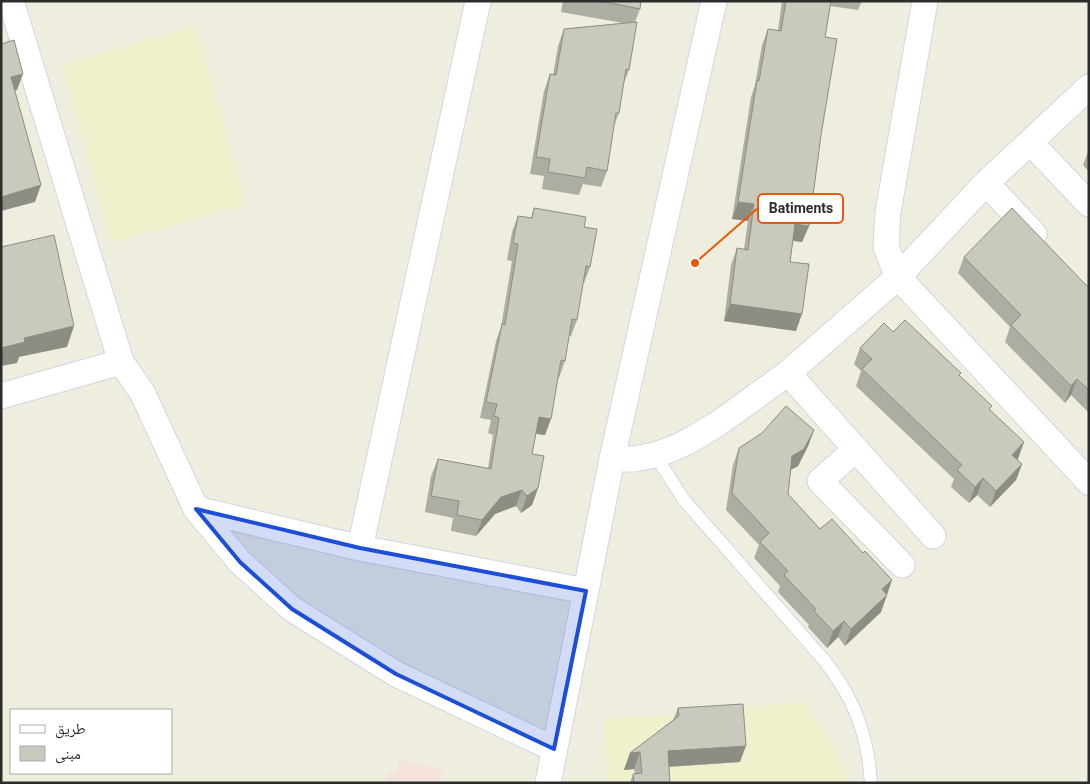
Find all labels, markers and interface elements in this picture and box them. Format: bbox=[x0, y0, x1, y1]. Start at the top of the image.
callout: Batiments bbox=[758, 194, 843, 223]
text: Batiments bbox=[769, 200, 833, 216]
legend bbox=[10, 709, 172, 774]
text: طريق bbox=[55, 720, 86, 739]
text: مبنى bbox=[55, 745, 81, 764]

